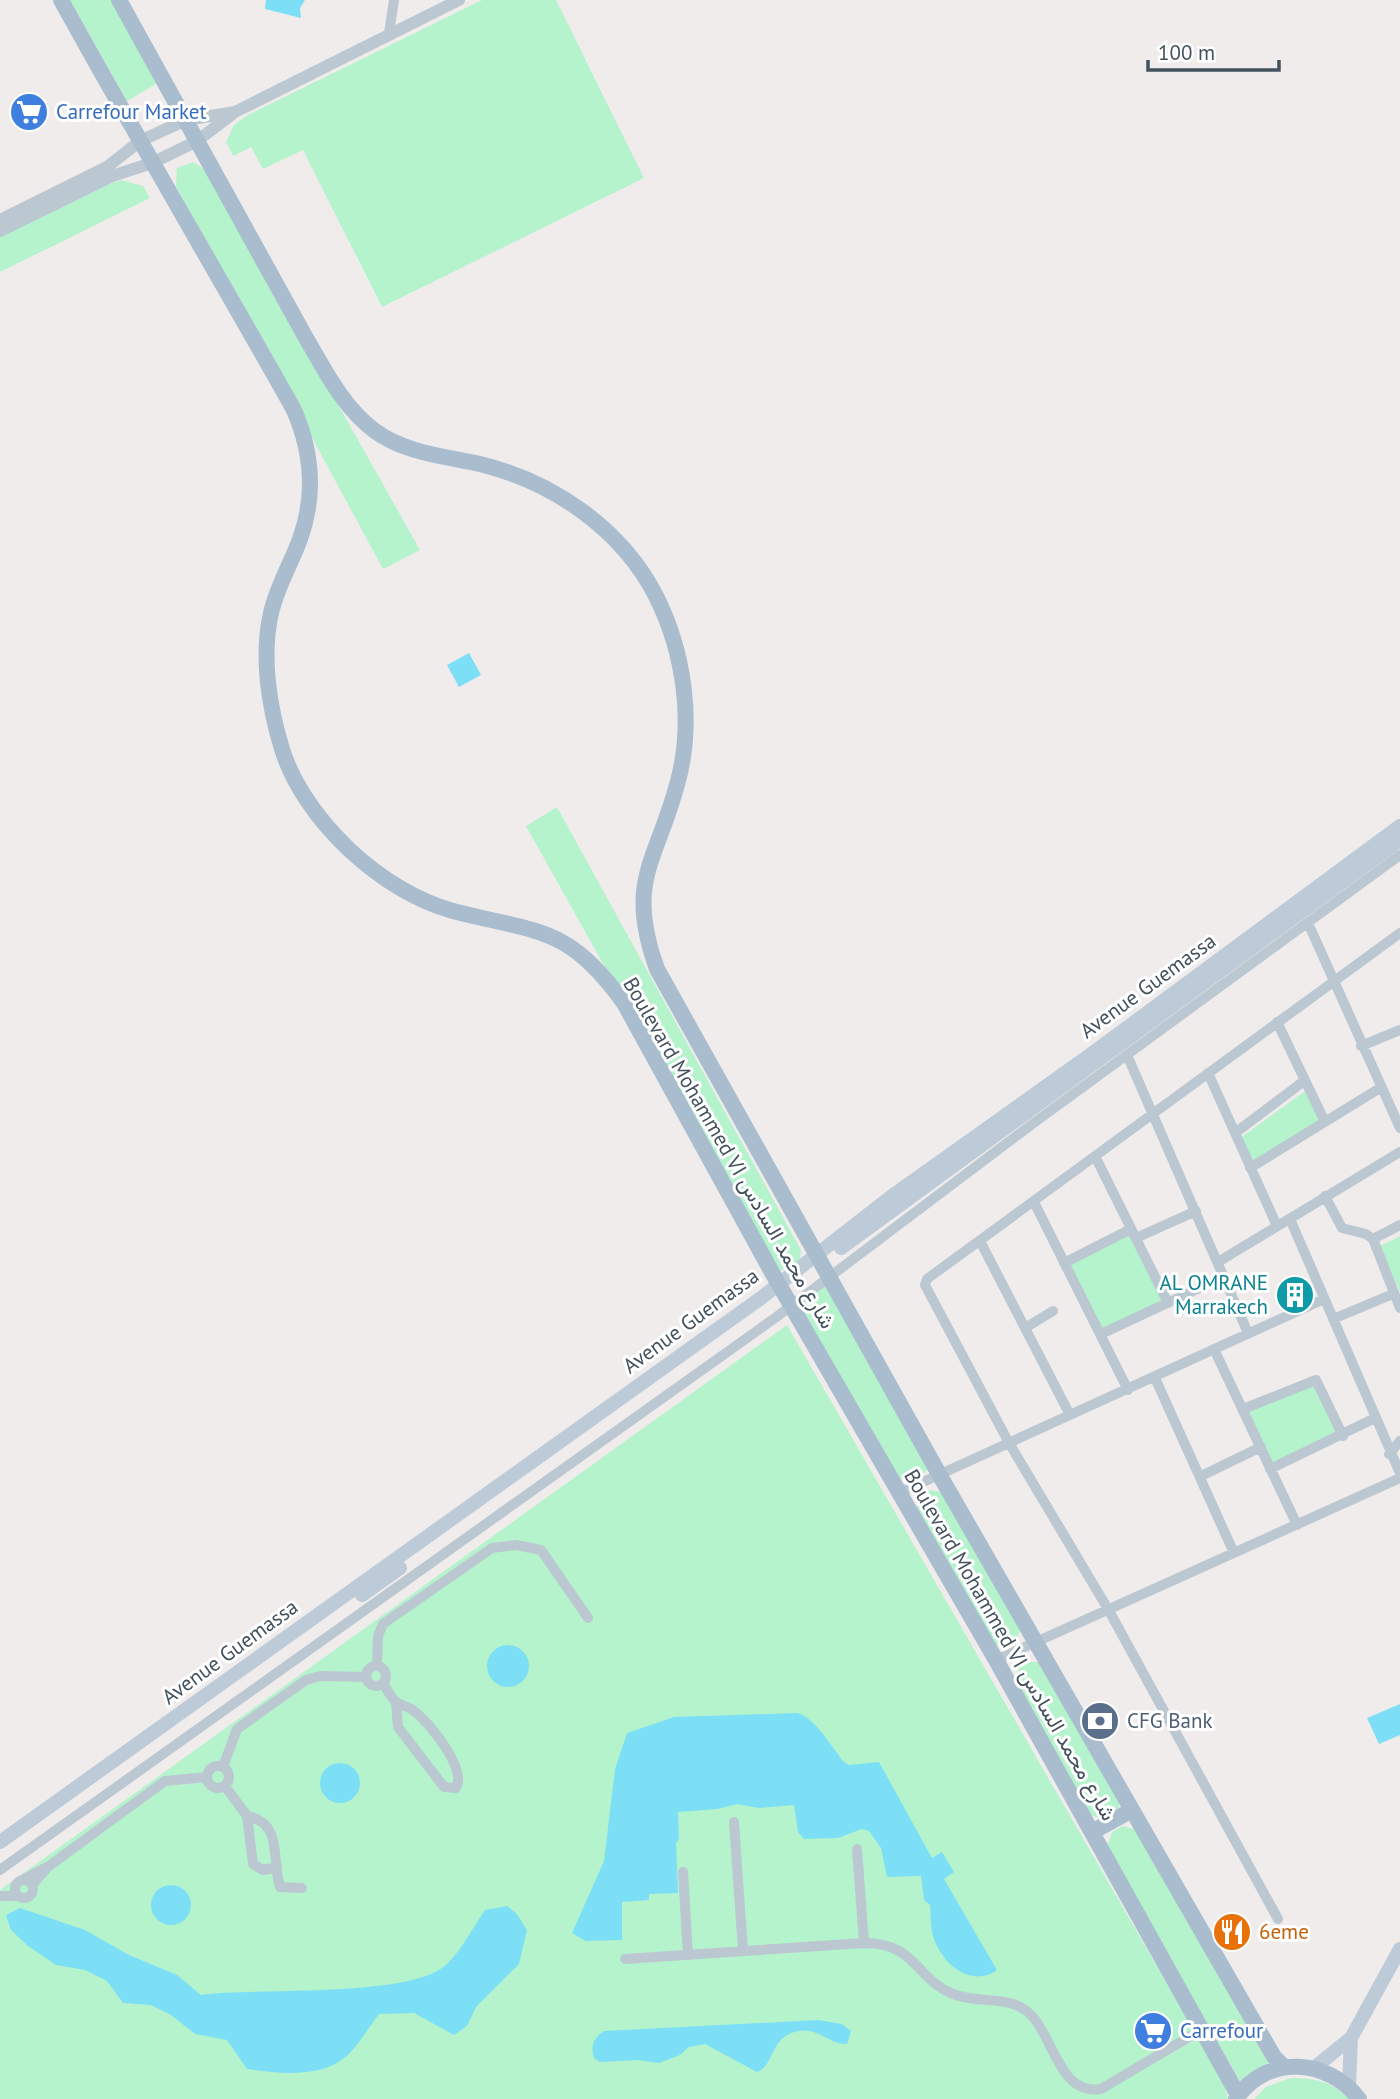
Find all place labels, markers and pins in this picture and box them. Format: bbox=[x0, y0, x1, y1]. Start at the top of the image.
supermarket icon: Carrefour Market bbox=[8, 91, 50, 133]
place label: Carrefour Market bbox=[56, 98, 207, 125]
place label: AL OMRANE Marrakech bbox=[1160, 1269, 1268, 1320]
building icon: AL OMRANE Marrakech bbox=[1274, 1274, 1316, 1316]
bank icon: CFG Bank bbox=[1079, 1700, 1121, 1742]
place label: CFG Bank bbox=[1127, 1707, 1213, 1734]
restaurant icon: 6eme bbox=[1211, 1911, 1253, 1953]
place label: 6eme bbox=[1259, 1918, 1309, 1945]
supermarket icon: Carrefour bbox=[1132, 2010, 1174, 2052]
place label: Carrefour bbox=[1180, 2017, 1263, 2044]

